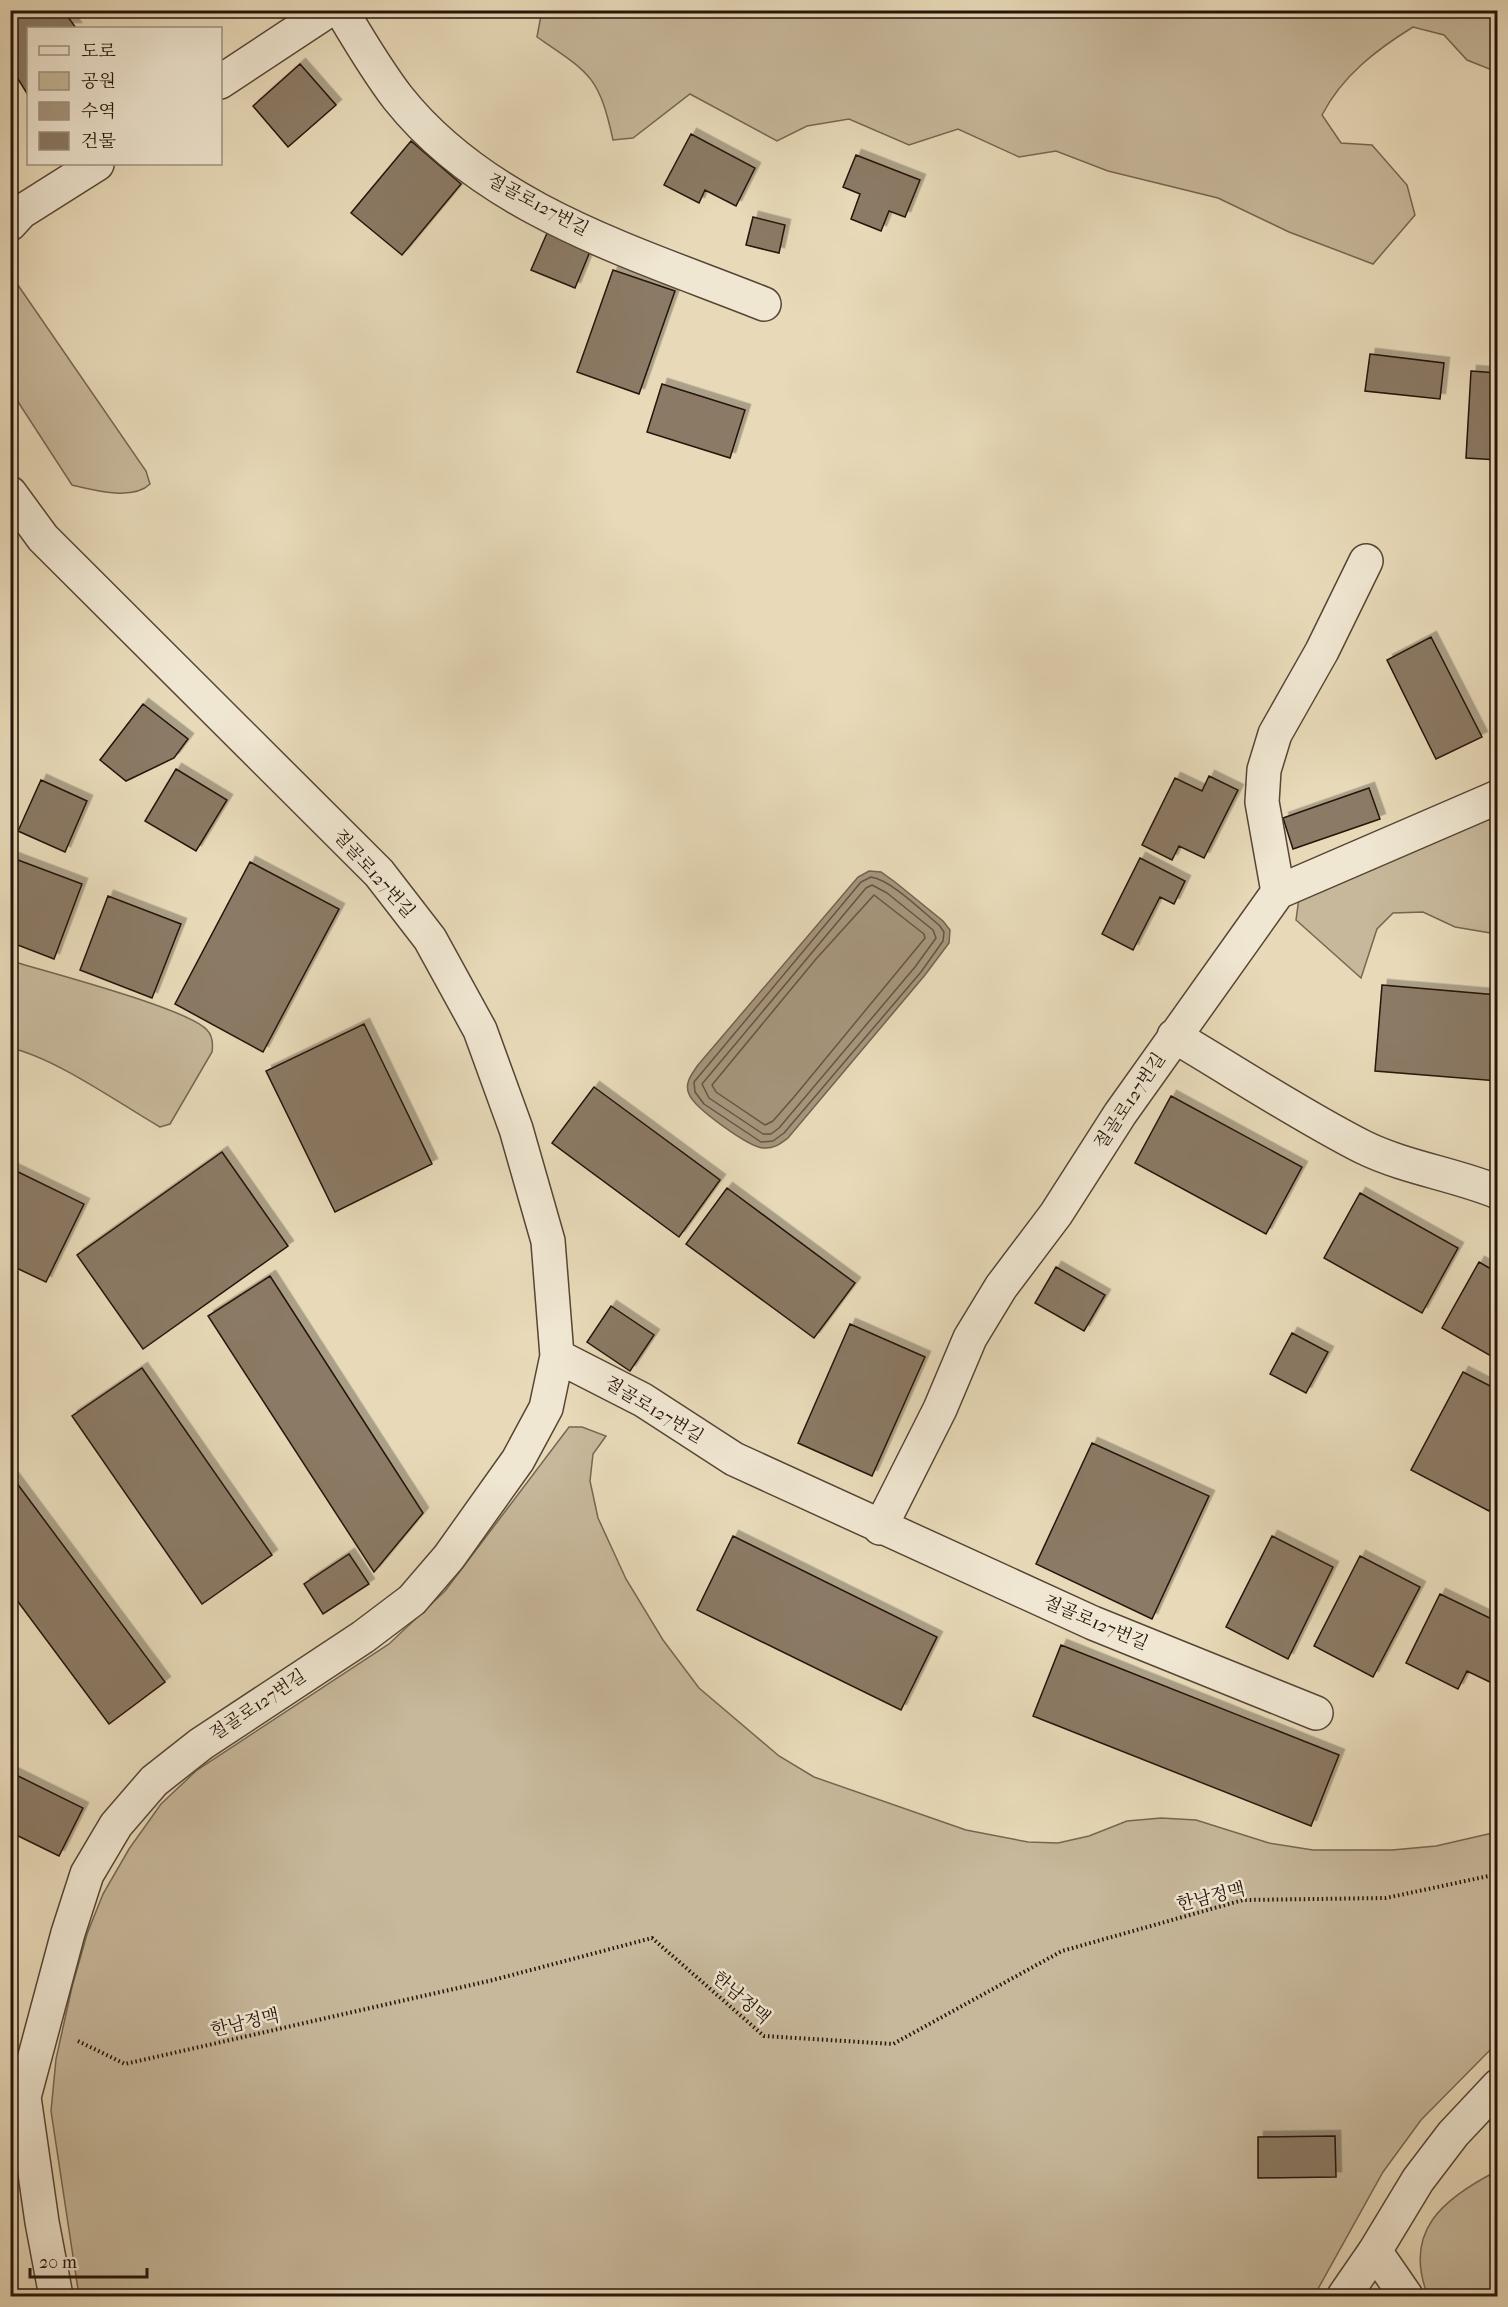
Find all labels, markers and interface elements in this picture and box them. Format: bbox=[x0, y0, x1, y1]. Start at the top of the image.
legend bbox=[27, 27, 222, 165]
text: 도로 bbox=[81, 41, 116, 62]
text: 공원 bbox=[81, 71, 116, 92]
text: 수역 bbox=[81, 101, 116, 122]
text: 건물 bbox=[81, 131, 116, 152]
street label: 절골로127번길 bbox=[484, 170, 592, 240]
street label: 절골로127번길 bbox=[329, 826, 419, 922]
street label: 절골로127번길 bbox=[1090, 1049, 1170, 1153]
street label: 절골로127번길 bbox=[601, 1372, 707, 1448]
street label: 절골로127번길 bbox=[1041, 1592, 1151, 1654]
street label: 절골로127번길 bbox=[206, 1665, 310, 1745]
street label: 한남정맥 bbox=[1175, 1878, 1247, 1916]
street label: 한남정맥 bbox=[708, 1967, 774, 2029]
street label: 한남정맥 bbox=[209, 2005, 281, 2041]
scale bar bbox=[30, 2241, 147, 2279]
text: 20 m bbox=[39, 2252, 77, 2273]

